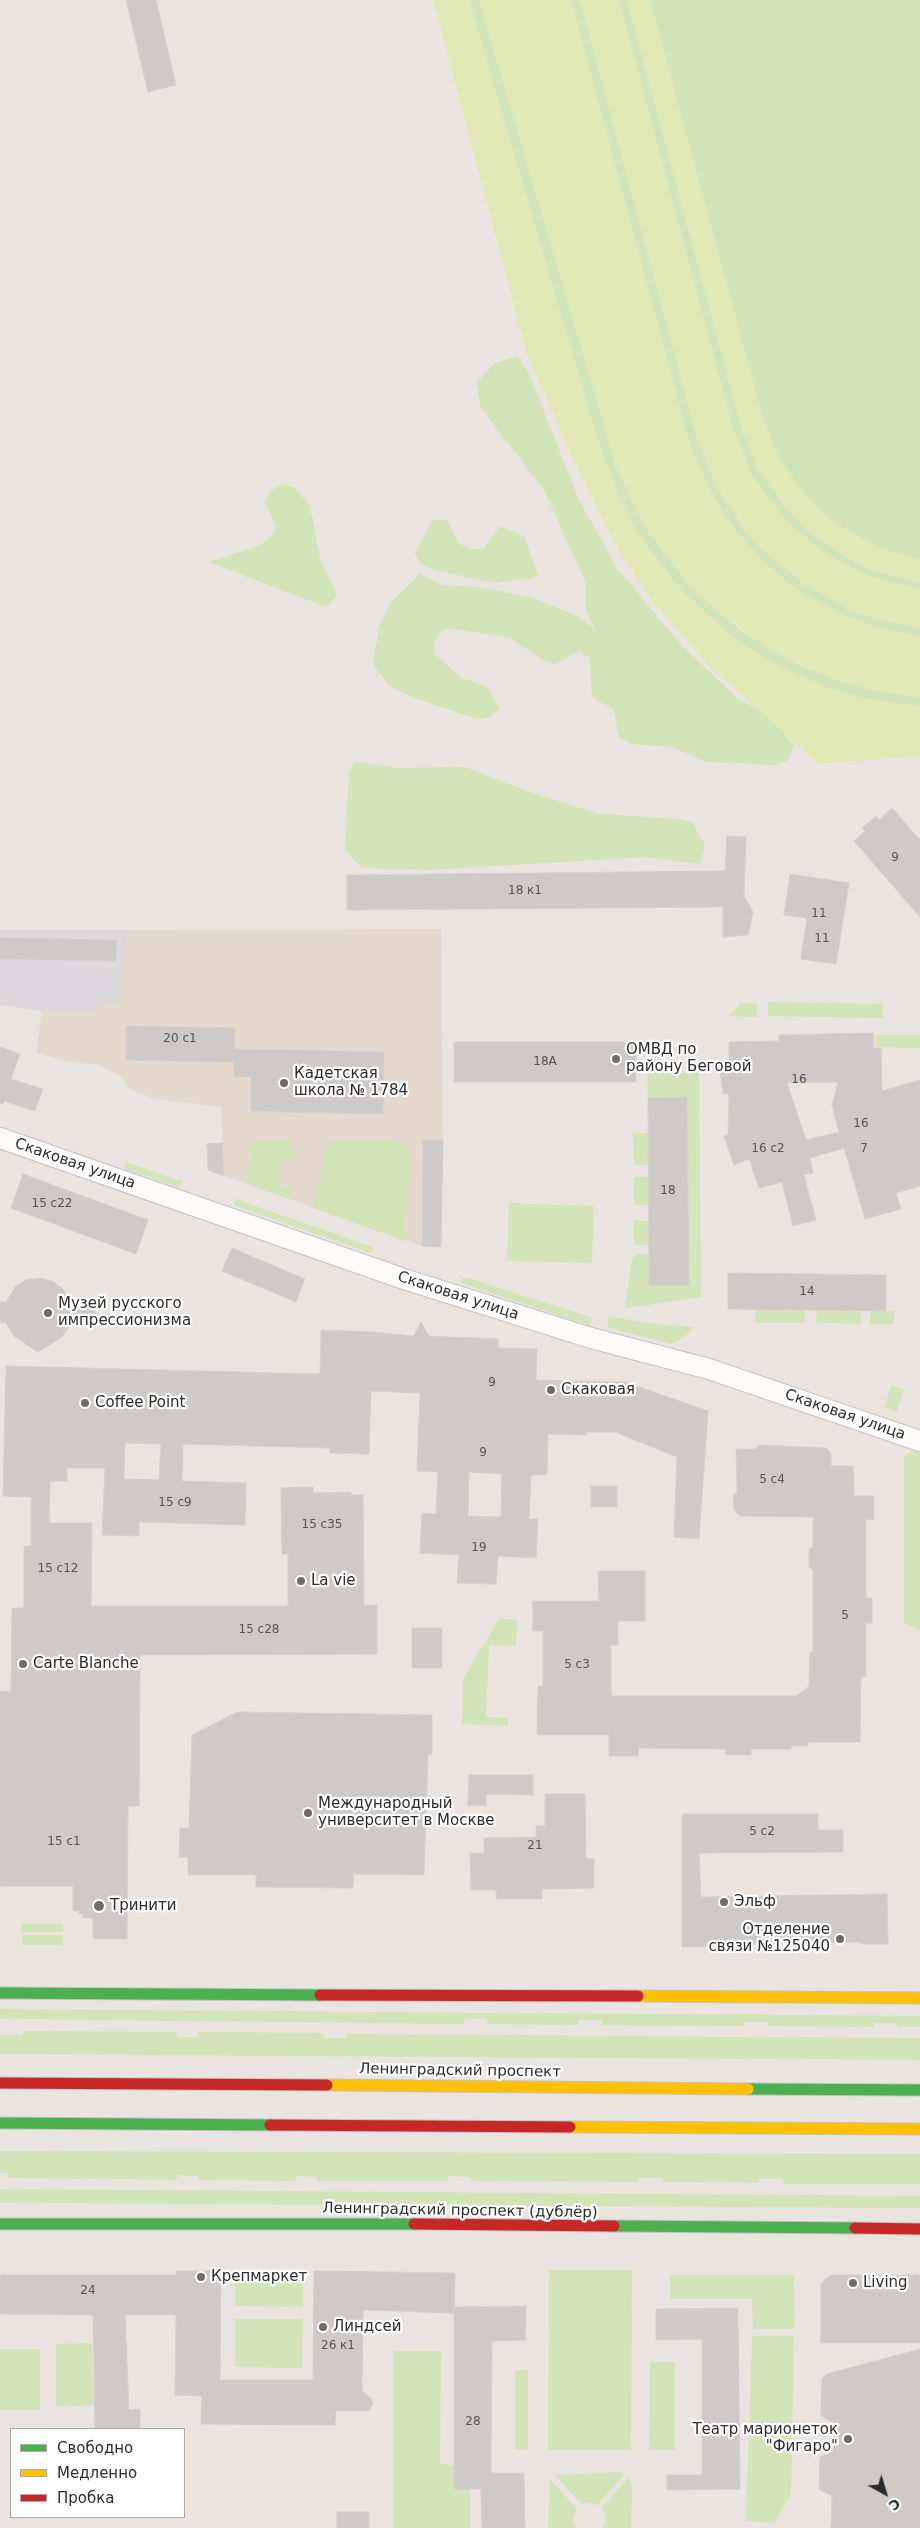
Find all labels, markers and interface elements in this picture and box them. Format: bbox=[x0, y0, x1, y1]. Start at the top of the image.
house number: 9 bbox=[891, 851, 899, 865]
house number: 18 к1 bbox=[508, 884, 542, 898]
house number: 11 bbox=[811, 907, 827, 921]
house number: 11 bbox=[814, 932, 830, 946]
house number: 20 с1 bbox=[163, 1032, 197, 1046]
place label: ОМВД по району Беговой bbox=[626, 1041, 751, 1076]
marker: ОМВД по району Беговой bbox=[610, 1053, 622, 1065]
house number: 18А bbox=[533, 1055, 557, 1069]
place label: Кадетская школа № 1784 bbox=[294, 1065, 408, 1100]
house number: 16 bbox=[791, 1073, 807, 1087]
marker: Кадетская школа № 1784 bbox=[278, 1077, 290, 1089]
house number: 16 bbox=[853, 1117, 869, 1131]
street label: Скаковая улица bbox=[12, 1135, 138, 1193]
house number: 16 с2 bbox=[751, 1142, 785, 1156]
house number: 7 bbox=[860, 1142, 868, 1156]
house number: 18 bbox=[660, 1184, 676, 1198]
house number: 15 с22 bbox=[32, 1197, 72, 1211]
street label: Скаковая улица bbox=[395, 1268, 521, 1324]
house number: 14 bbox=[799, 1285, 815, 1299]
place label: Музей русского импрессионизма bbox=[58, 1295, 191, 1330]
marker: Музей русского импрессионизма bbox=[42, 1307, 54, 1319]
house number: 9 bbox=[488, 1376, 496, 1390]
place label: Скаковая bbox=[561, 1381, 635, 1399]
marker: Скаковая bbox=[545, 1384, 557, 1396]
street label: Скаковая улица bbox=[782, 1386, 908, 1444]
place label: Coffee Point bbox=[95, 1394, 185, 1412]
marker: Coffee Point bbox=[79, 1397, 91, 1409]
house number: 9 bbox=[479, 1446, 487, 1460]
house number: 5 с4 bbox=[759, 1473, 785, 1487]
house number: 15 с9 bbox=[158, 1496, 192, 1510]
house number: 15 с35 bbox=[302, 1518, 342, 1532]
house number: 19 bbox=[471, 1541, 487, 1555]
house number: 15 с12 bbox=[38, 1562, 78, 1576]
place label: La vie bbox=[311, 1572, 356, 1590]
marker: La vie bbox=[295, 1575, 307, 1587]
house number: 5 bbox=[841, 1609, 849, 1623]
house number: 15 с28 bbox=[239, 1623, 279, 1637]
place label: Carte Blanche bbox=[33, 1655, 139, 1673]
marker: Carte Blanche bbox=[17, 1658, 29, 1670]
house number: 5 с3 bbox=[564, 1658, 590, 1672]
place label: Международный университет в Москве bbox=[318, 1795, 495, 1830]
marker: Международный университет в Москве bbox=[302, 1807, 314, 1819]
house number: 5 с2 bbox=[749, 1825, 775, 1839]
house number: 15 с1 bbox=[47, 1835, 81, 1849]
house number: 21 bbox=[527, 1839, 543, 1853]
place label: Эльф bbox=[734, 1893, 776, 1911]
marker: Эльф bbox=[718, 1896, 730, 1908]
place label: Тринити bbox=[110, 1897, 176, 1915]
marker: Тринити bbox=[92, 1899, 106, 1913]
place label: Отделение связи №125040 bbox=[709, 1921, 830, 1956]
marker: Отделение связи №125040 bbox=[834, 1933, 846, 1945]
street label: Ленинградский проспект bbox=[359, 2060, 561, 2082]
street label: Ленинградский проспект (дублёр) bbox=[322, 2200, 598, 2222]
place label: Крепмаркет bbox=[211, 2268, 307, 2286]
marker: Крепмаркет bbox=[195, 2271, 207, 2283]
place label: Living bbox=[863, 2274, 908, 2292]
marker: Living bbox=[847, 2277, 859, 2289]
house number: 24 bbox=[80, 2284, 96, 2298]
place label: Линдсей bbox=[333, 2318, 401, 2336]
marker: Линдсей bbox=[317, 2321, 329, 2333]
house number: 26 к1 bbox=[321, 2339, 355, 2353]
house number: 28 bbox=[465, 2415, 481, 2429]
place label: Театр марионеток "Фигаро" bbox=[692, 2421, 838, 2456]
legend bbox=[10, 2428, 185, 2518]
marker: Театр марионеток "Фигаро" bbox=[842, 2433, 854, 2445]
text: Свободно bbox=[57, 2439, 133, 2457]
text: Медленно bbox=[57, 2464, 137, 2482]
north arrow bbox=[860, 2468, 910, 2518]
text: Пробка bbox=[57, 2489, 114, 2507]
text: С bbox=[885, 2495, 903, 2514]

